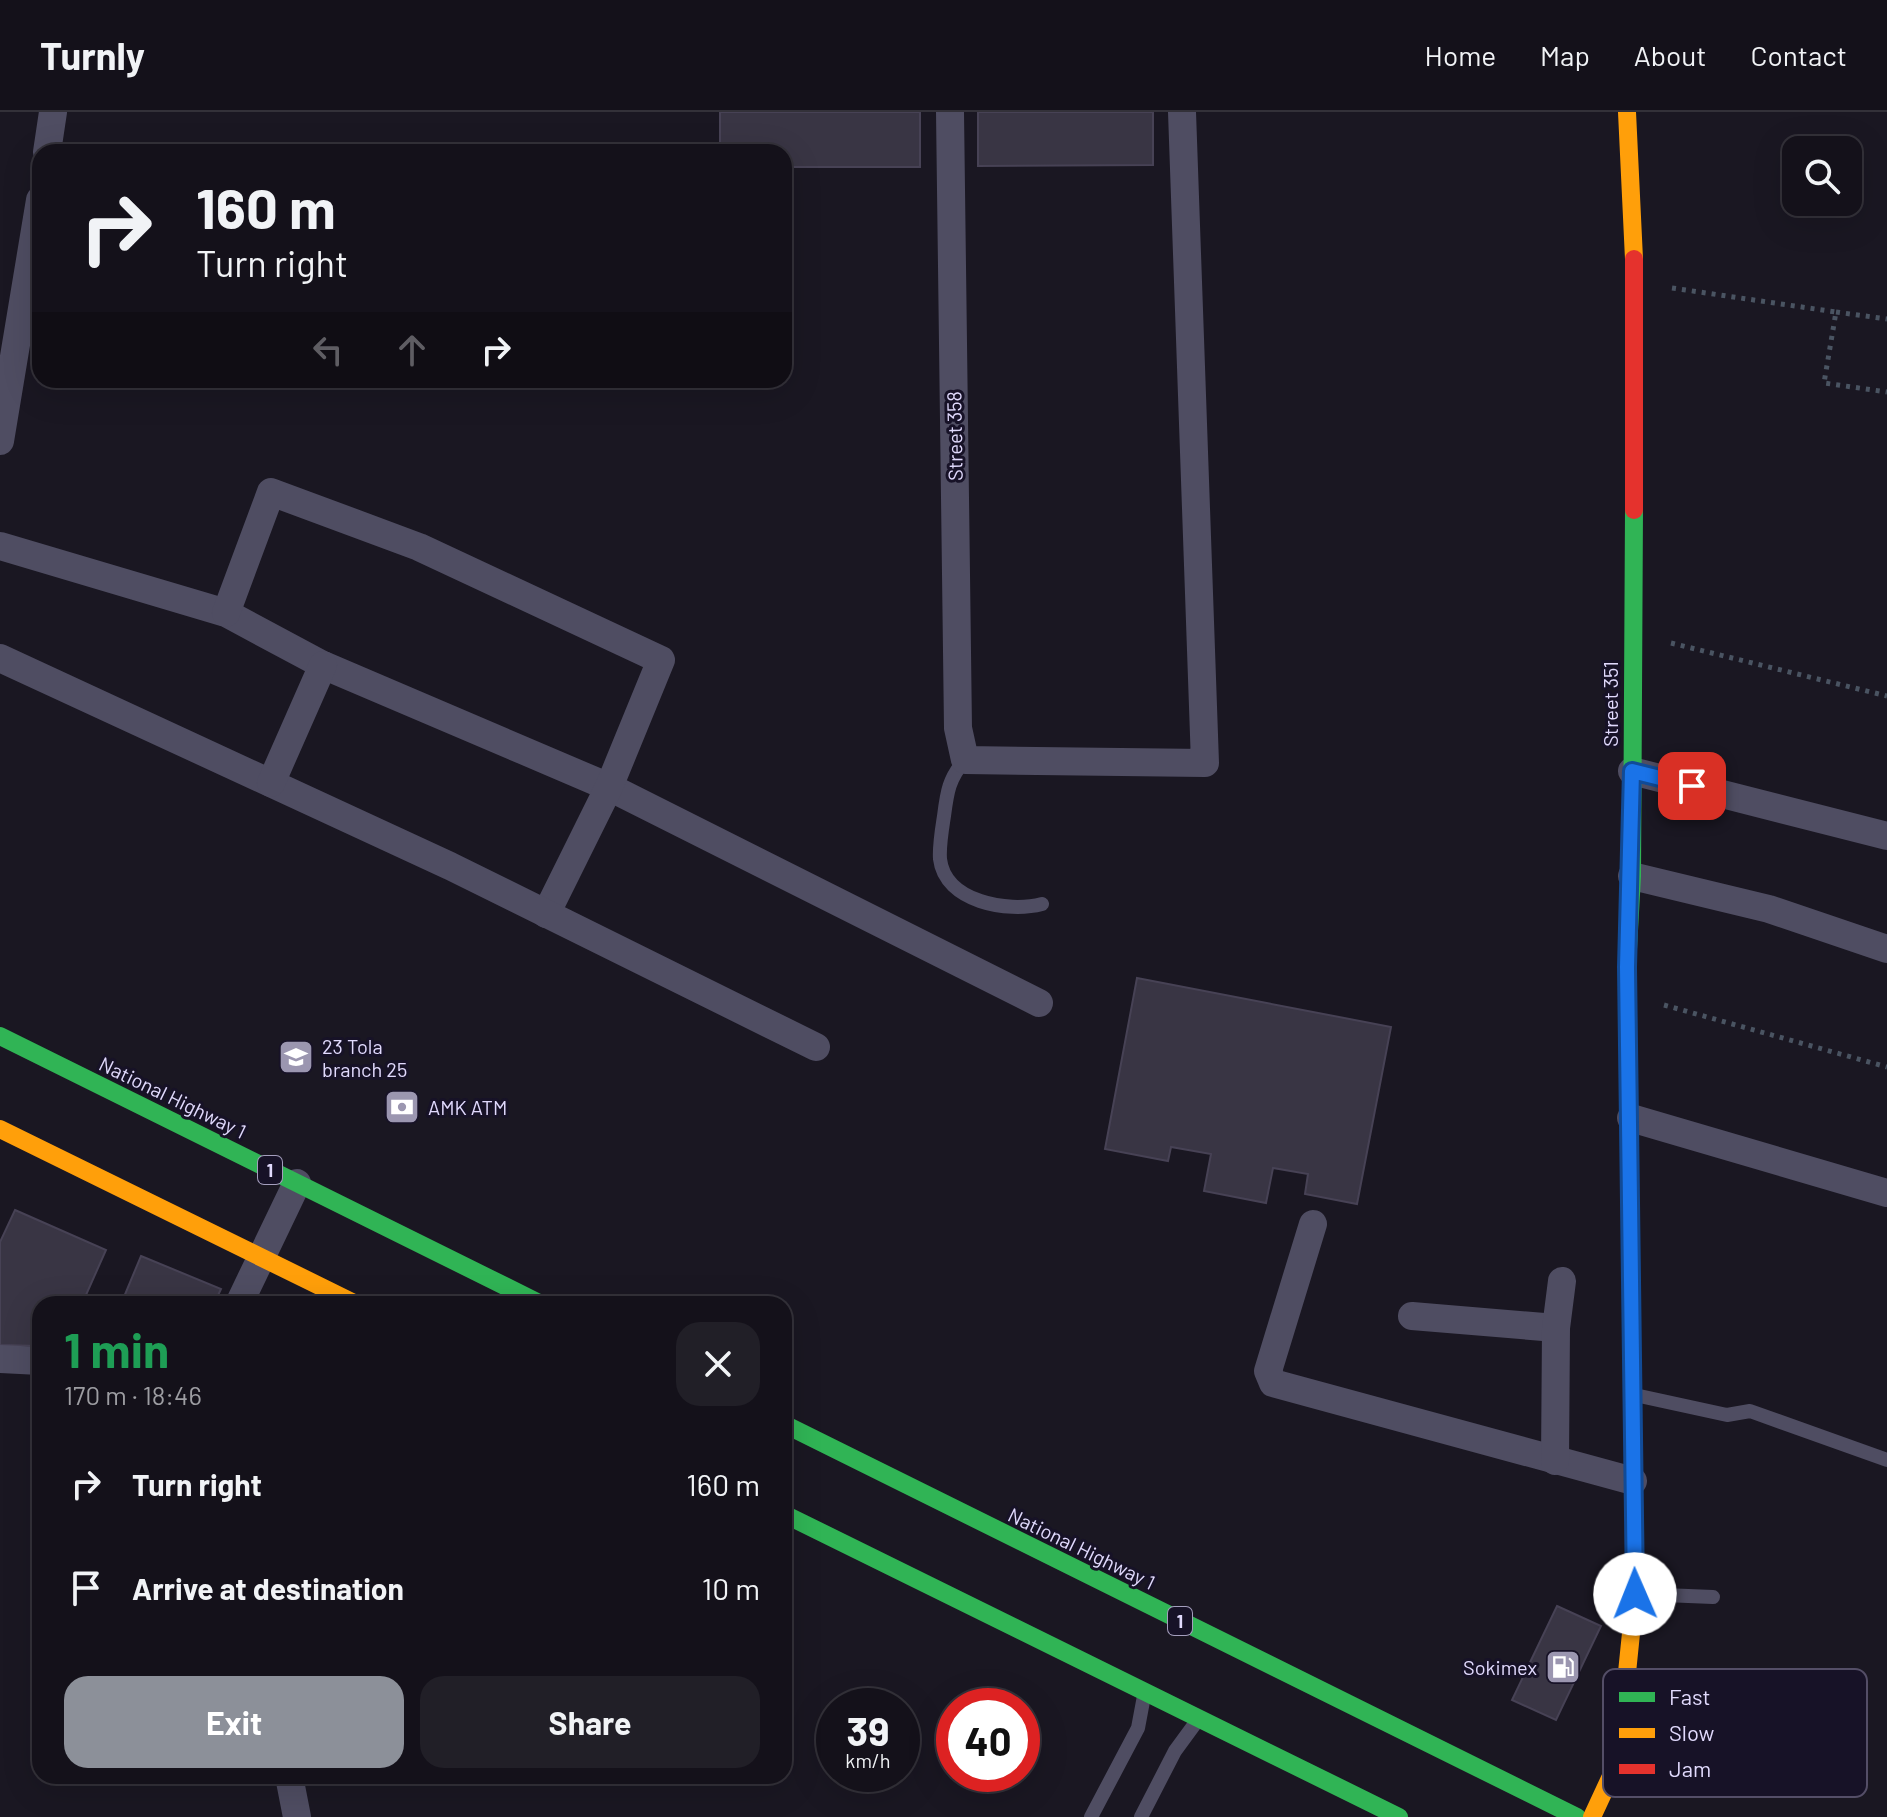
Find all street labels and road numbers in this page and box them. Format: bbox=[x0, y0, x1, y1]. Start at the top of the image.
street label: Street 358 bbox=[941, 391, 967, 481]
street label: Street 351 bbox=[1598, 661, 1622, 747]
street label: National Highway 1 bbox=[96, 1051, 250, 1143]
road number: 1 bbox=[258, 1156, 282, 1184]
street label: National Highway 1 bbox=[1005, 1502, 1159, 1594]
road number: 1 bbox=[1168, 1607, 1192, 1635]

